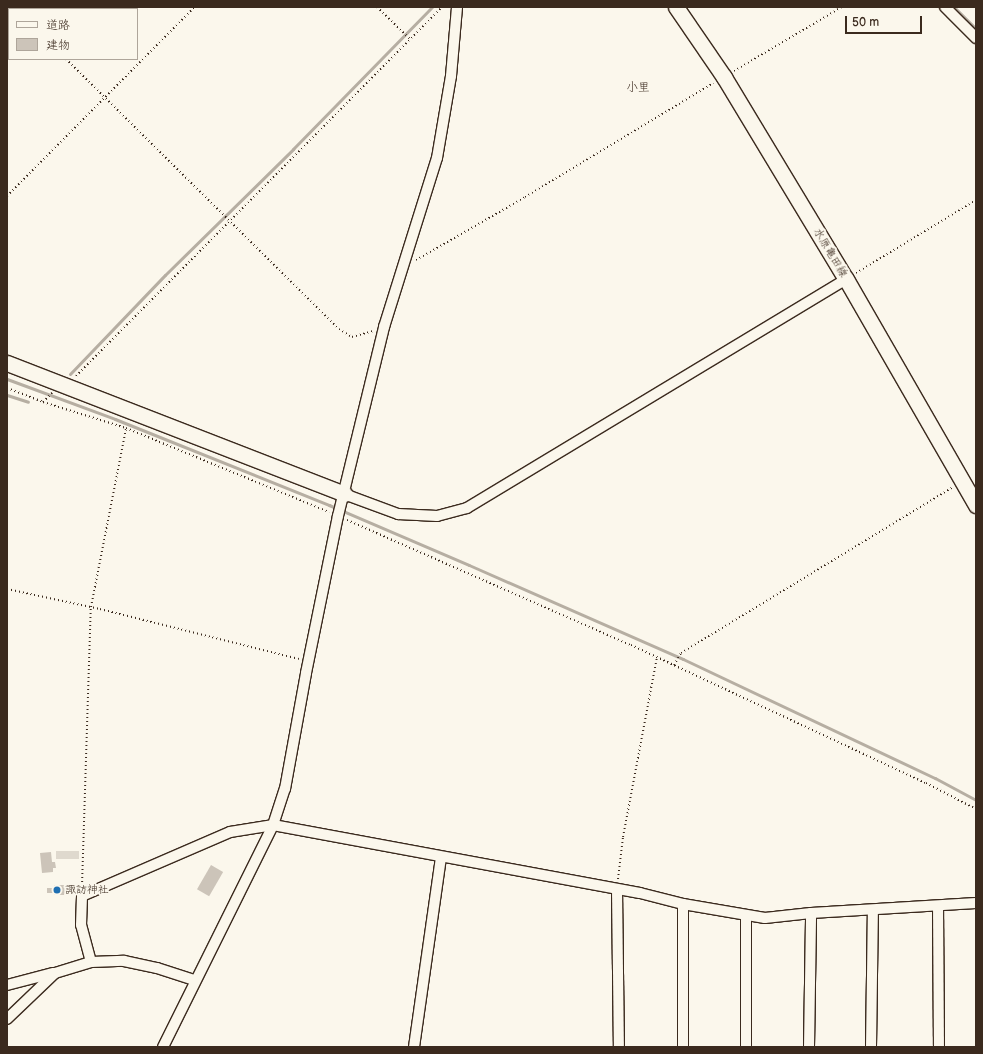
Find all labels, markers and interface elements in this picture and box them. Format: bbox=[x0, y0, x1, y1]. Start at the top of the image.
legend bbox=[8, 8, 138, 60]
scale bar bbox=[847, 8, 924, 34]
text: 50 m bbox=[852, 15, 879, 30]
text: 道路 bbox=[46, 18, 70, 33]
text: 建物 bbox=[46, 38, 70, 53]
district label: 小里 bbox=[626, 81, 650, 95]
street label: 水原亀田線 bbox=[810, 226, 850, 280]
place label: 諏訪神社 bbox=[65, 883, 109, 897]
marker: 諏訪神社 bbox=[52, 885, 62, 895]

